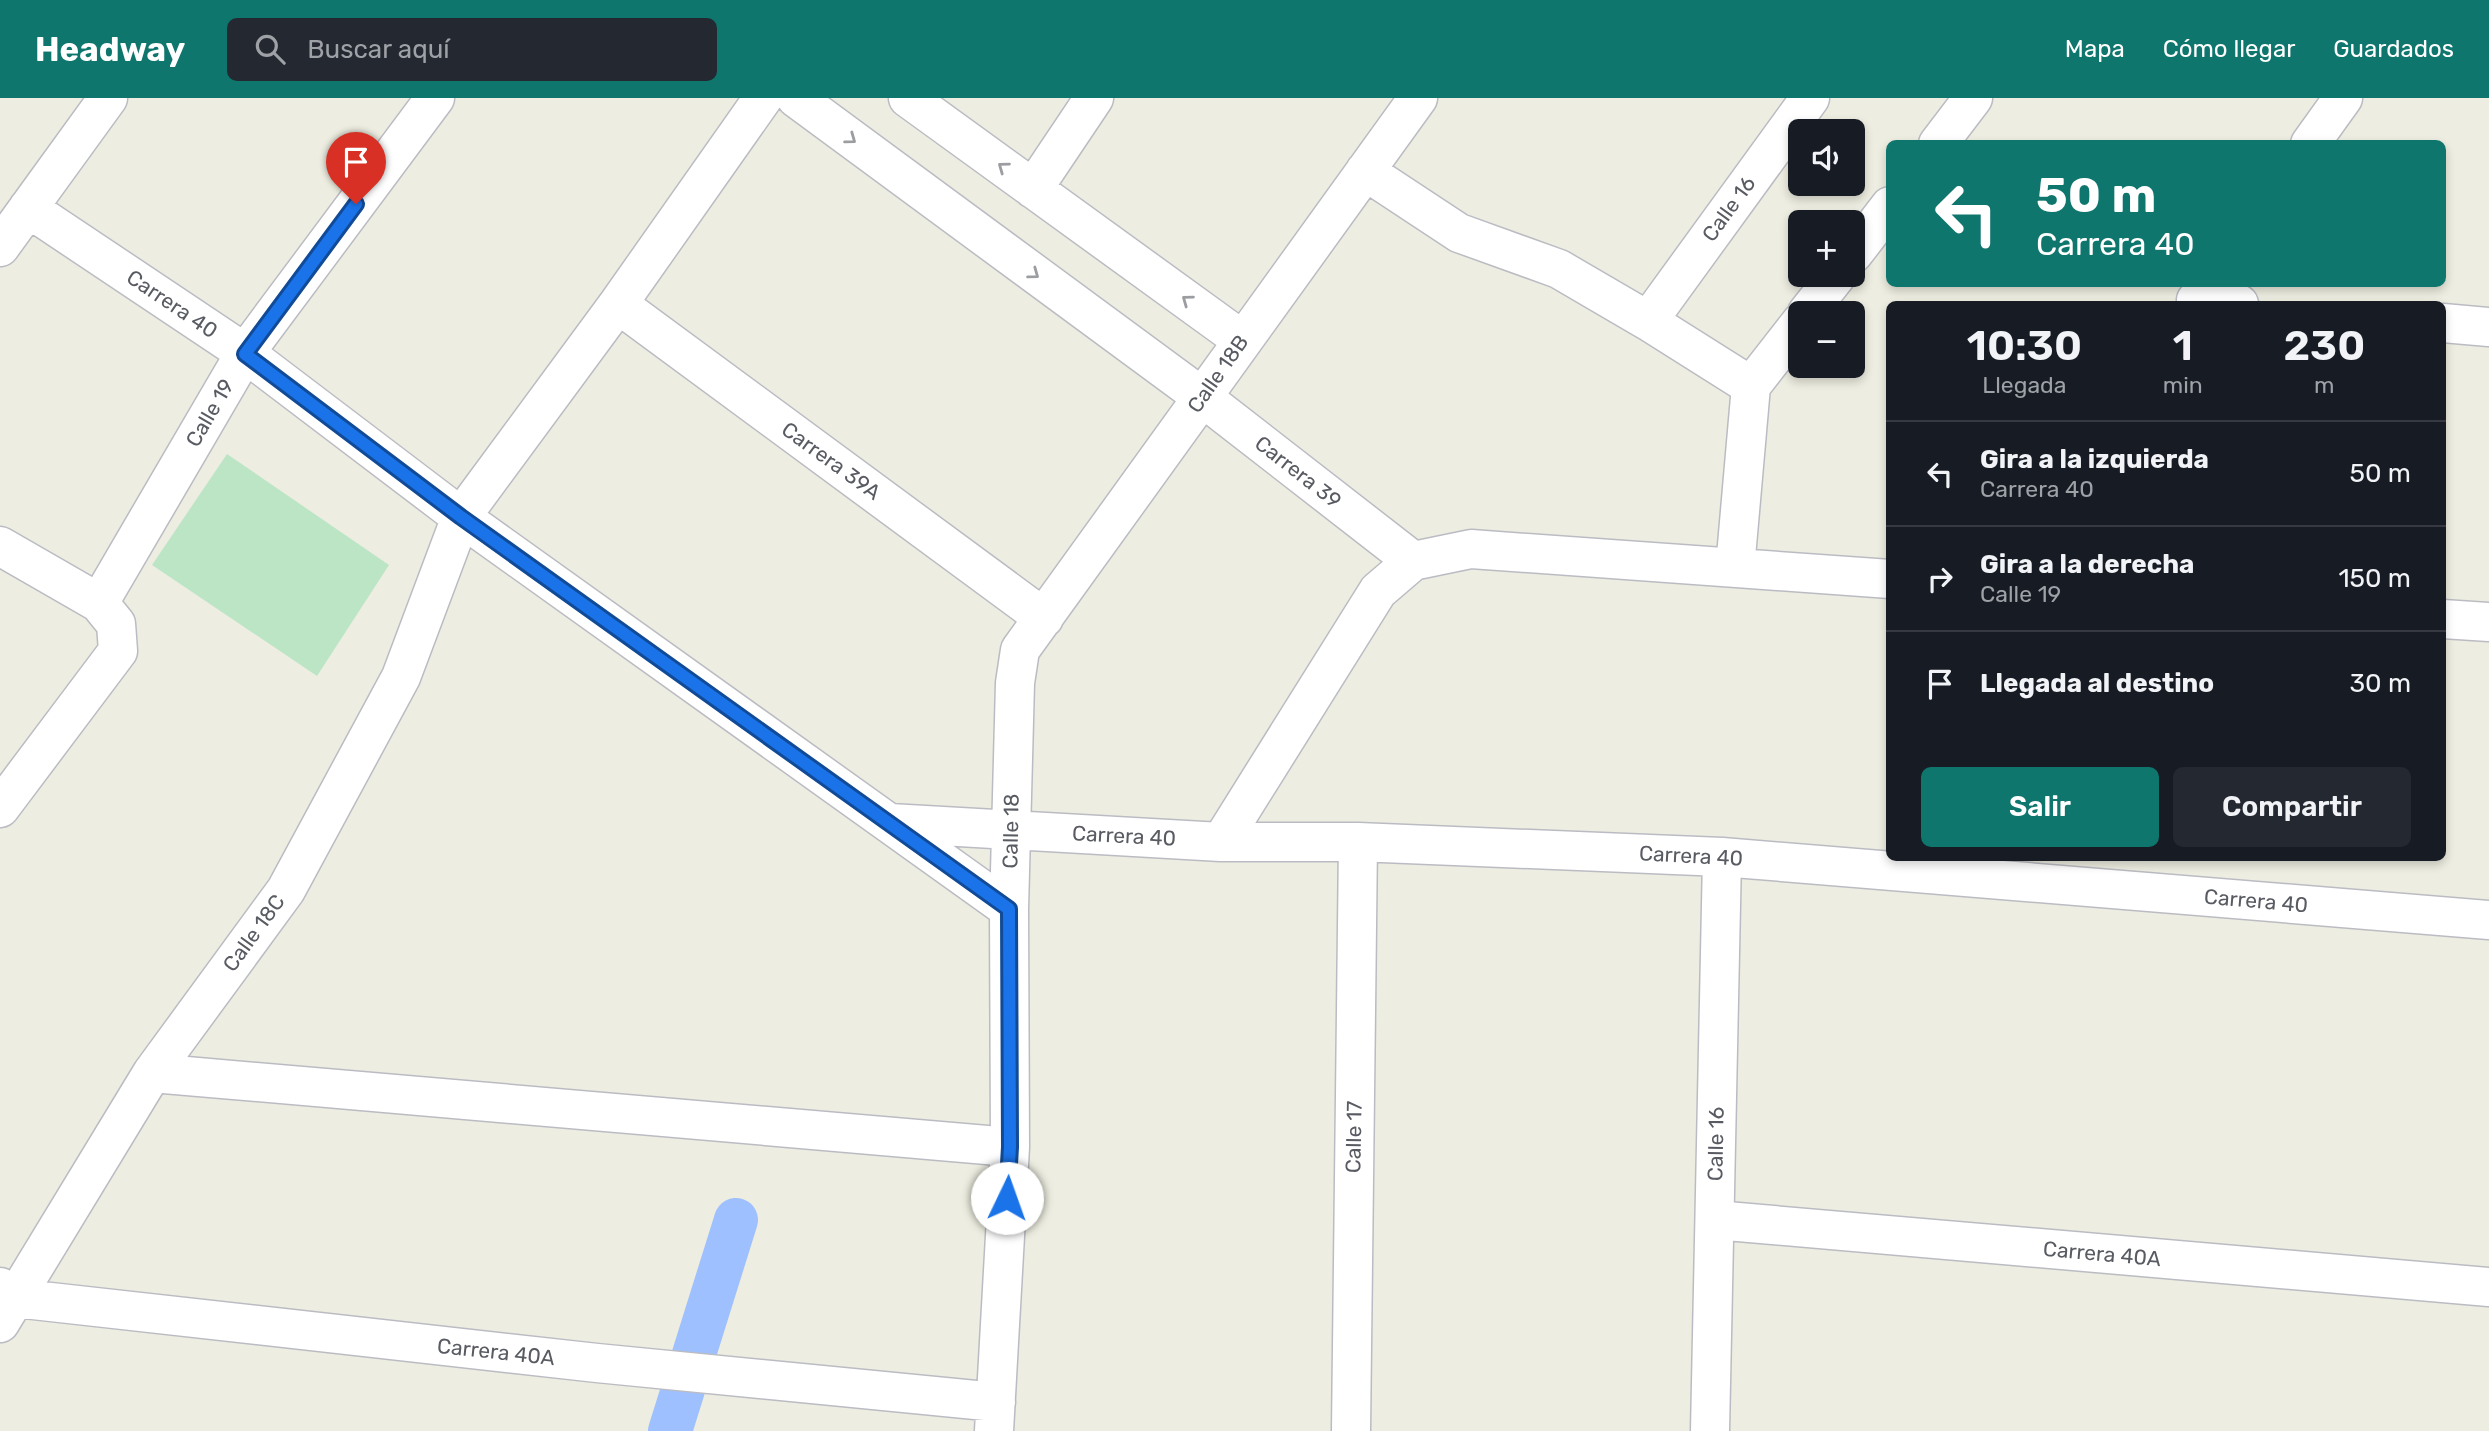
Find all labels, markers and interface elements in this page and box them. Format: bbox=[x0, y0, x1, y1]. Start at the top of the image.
search box bbox=[227, 18, 717, 81]
text: Headway bbox=[35, 30, 185, 69]
icon: search bbox=[251, 30, 289, 68]
text: Buscar aquí bbox=[307, 34, 450, 65]
text: Mapa bbox=[2065, 35, 2125, 63]
text: Cómo llegar bbox=[2163, 35, 2295, 63]
text: Guardados bbox=[2333, 35, 2454, 63]
map controls bbox=[1788, 119, 1865, 378]
button: sound bbox=[1788, 119, 1865, 196]
one-way arrow bbox=[844, 130, 856, 143]
pin bbox=[326, 132, 386, 204]
icon: arrive bbox=[337, 143, 375, 181]
one-way arrow bbox=[998, 162, 1011, 175]
text: 50 m bbox=[2036, 166, 2156, 224]
icon: left bbox=[1921, 168, 2012, 259]
street label: Calle 16 bbox=[1697, 171, 1761, 246]
button: + bbox=[1788, 210, 1865, 287]
text: Carrera 40 bbox=[2036, 225, 2195, 263]
street label: Carrera 40 bbox=[122, 264, 222, 343]
one-way arrow bbox=[1027, 265, 1039, 278]
one-way arrow bbox=[1182, 296, 1195, 308]
button: − bbox=[1788, 301, 1865, 378]
text: 10:30 bbox=[1967, 321, 2082, 371]
text: 1 bbox=[2173, 321, 2193, 371]
text: 230 bbox=[2283, 321, 2365, 371]
street label: Calle 18B bbox=[1182, 330, 1253, 417]
text: Llegada bbox=[1982, 371, 2066, 399]
text: min bbox=[2163, 371, 2203, 399]
text: m bbox=[2314, 371, 2335, 399]
street label: Calle 19 bbox=[180, 374, 239, 451]
street label: Carrera 39A bbox=[777, 416, 886, 505]
street label: Carrera 39 bbox=[1250, 430, 1346, 513]
text: Gira a la izquierda bbox=[1980, 444, 2209, 475]
icon: left bbox=[1921, 455, 1959, 493]
text: 50 m bbox=[2350, 458, 2411, 489]
text: Carrera 40 bbox=[1980, 475, 2094, 503]
text: Gira a la derecha bbox=[1980, 549, 2194, 580]
icon: right bbox=[1921, 560, 1959, 598]
text: 150 m bbox=[2338, 563, 2411, 594]
text: Calle 19 bbox=[1980, 580, 2061, 608]
icon: arrive bbox=[1921, 665, 1959, 703]
text: Llegada al destino bbox=[1980, 668, 2214, 699]
text: 30 m bbox=[2349, 668, 2411, 699]
button: Salir bbox=[1921, 767, 2159, 847]
button: Compartir bbox=[2173, 767, 2411, 847]
street label: Calle 18 bbox=[997, 793, 1024, 869]
street label: Carrera 40 bbox=[1071, 820, 1177, 851]
street label: Carrera 40 bbox=[1638, 840, 1744, 871]
street label: Carrera 40 bbox=[2203, 884, 2309, 917]
street label: Calle 18C bbox=[217, 889, 290, 976]
street label: Calle 17 bbox=[1340, 1100, 1367, 1173]
street label: Calle 16 bbox=[1702, 1107, 1729, 1181]
position arrow bbox=[970, 1161, 1044, 1235]
street label: Carrera 40A bbox=[2042, 1236, 2162, 1271]
street label: Carrera 40A bbox=[436, 1333, 556, 1370]

